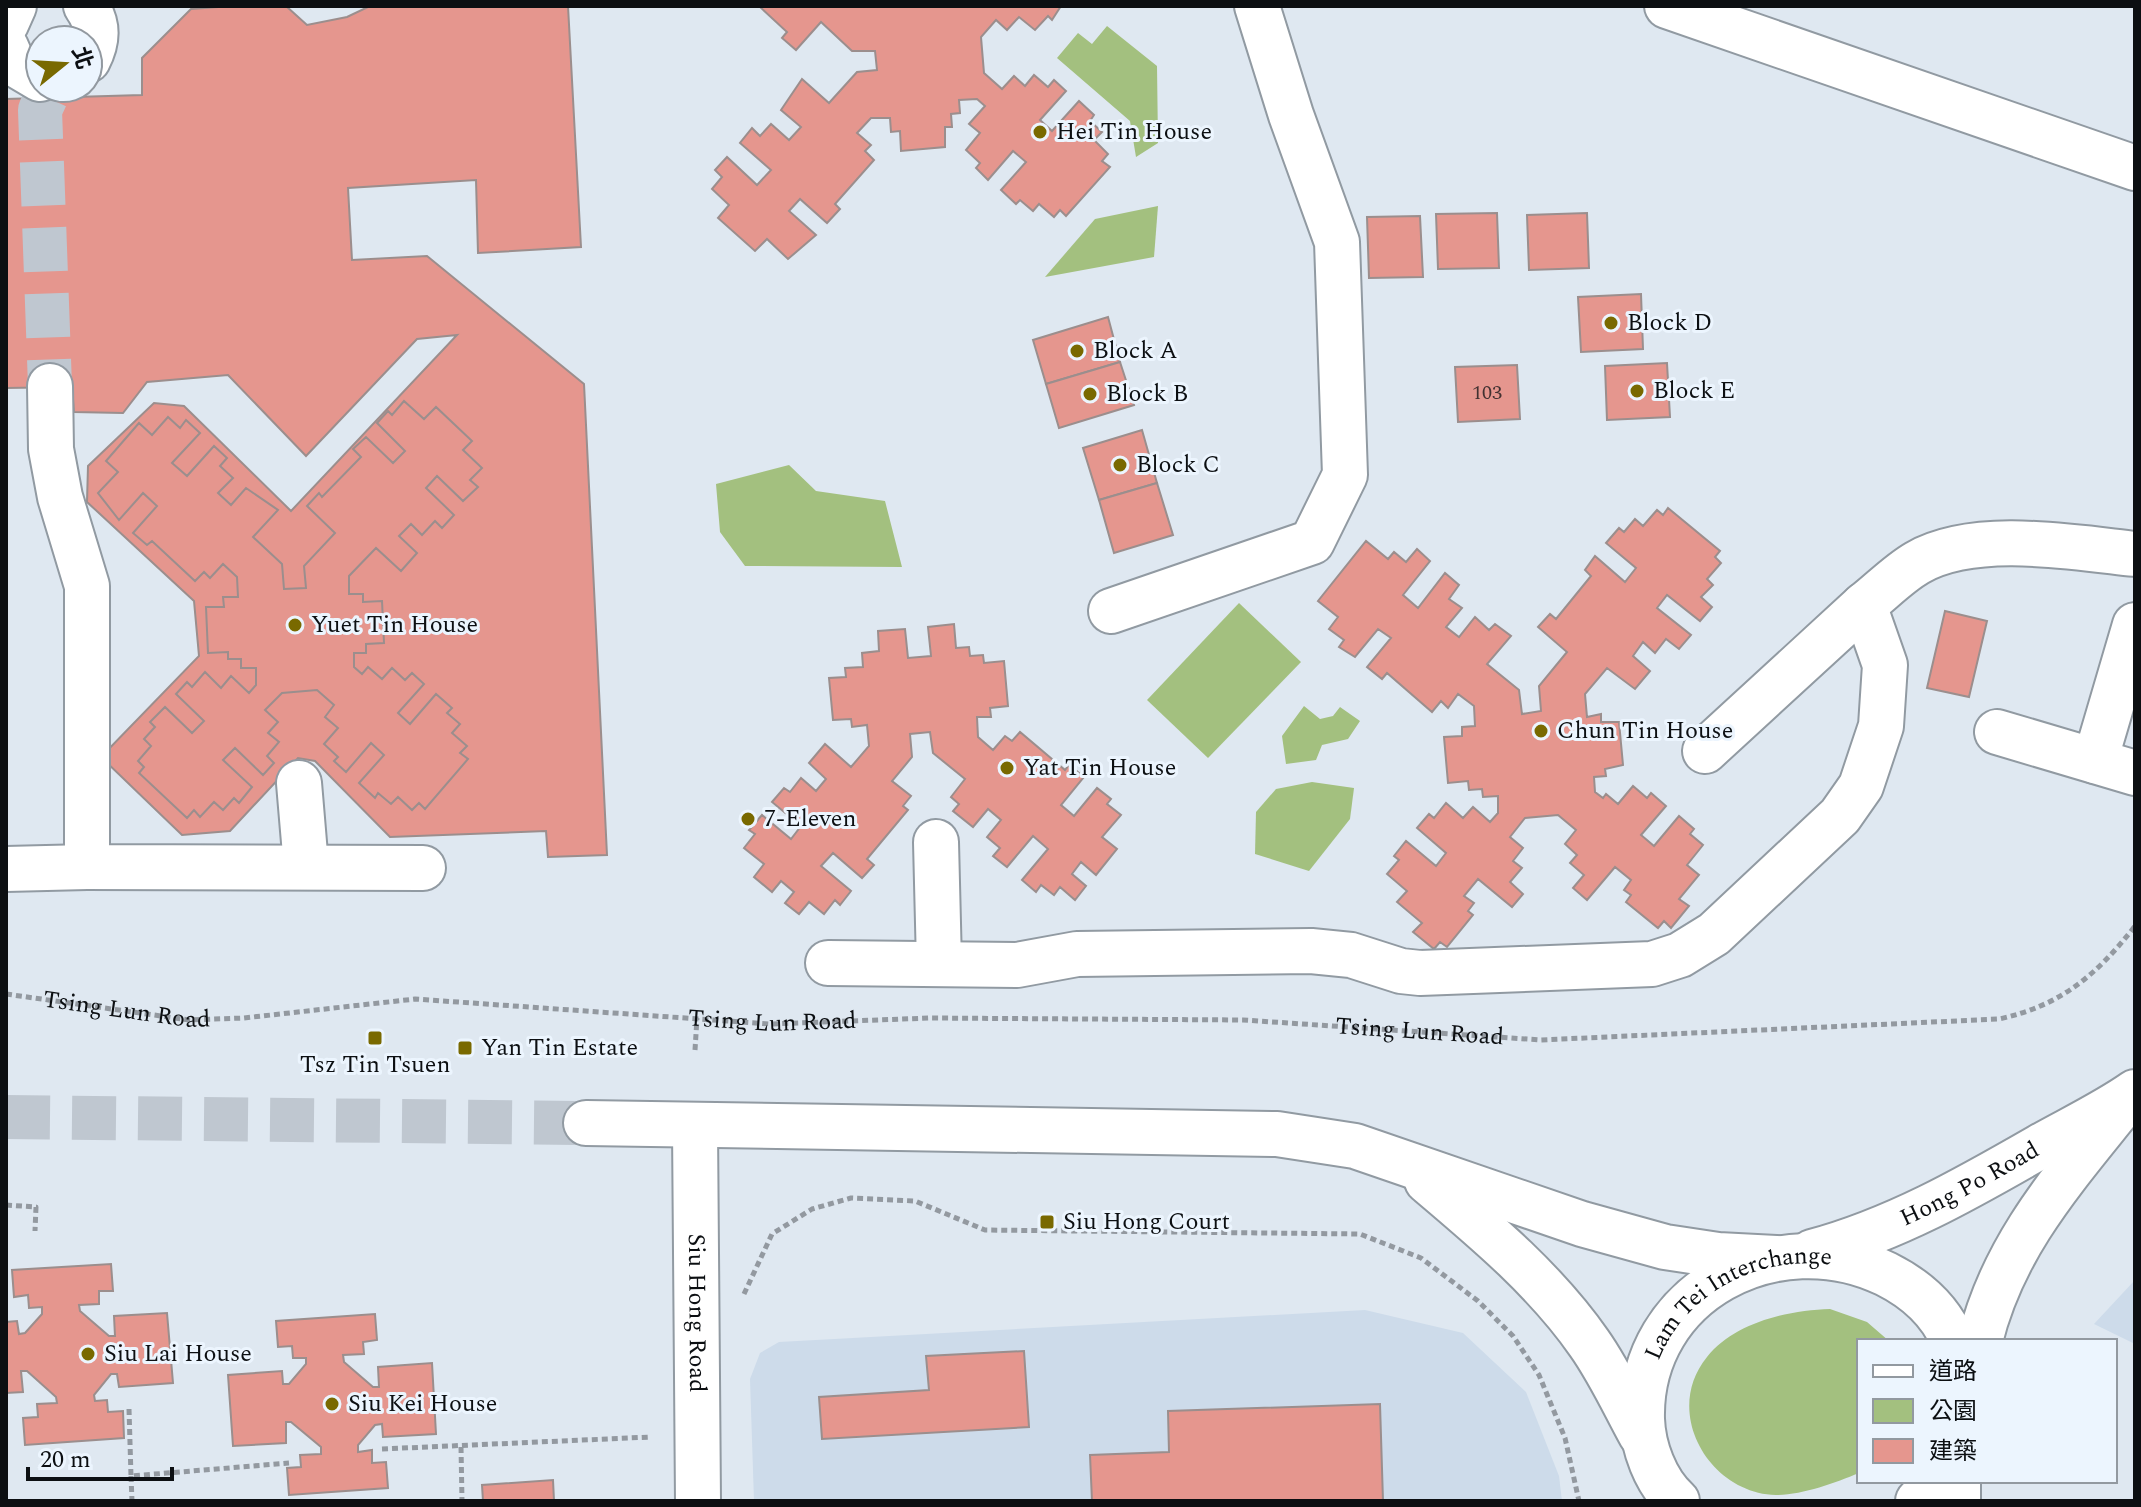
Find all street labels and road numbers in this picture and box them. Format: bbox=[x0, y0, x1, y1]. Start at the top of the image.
street label: Tsing Lun Road bbox=[41, 981, 211, 1038]
street label: Tsing Lun Road bbox=[687, 1000, 857, 1042]
street label: Tsing Lun Road bbox=[1334, 1008, 1505, 1055]
street label: Hong Po Road bbox=[1894, 1132, 2046, 1236]
street label: Siu Hong Road bbox=[678, 1233, 715, 1393]
street label: Lam Tei Interchange bbox=[1635, 1238, 1834, 1366]

